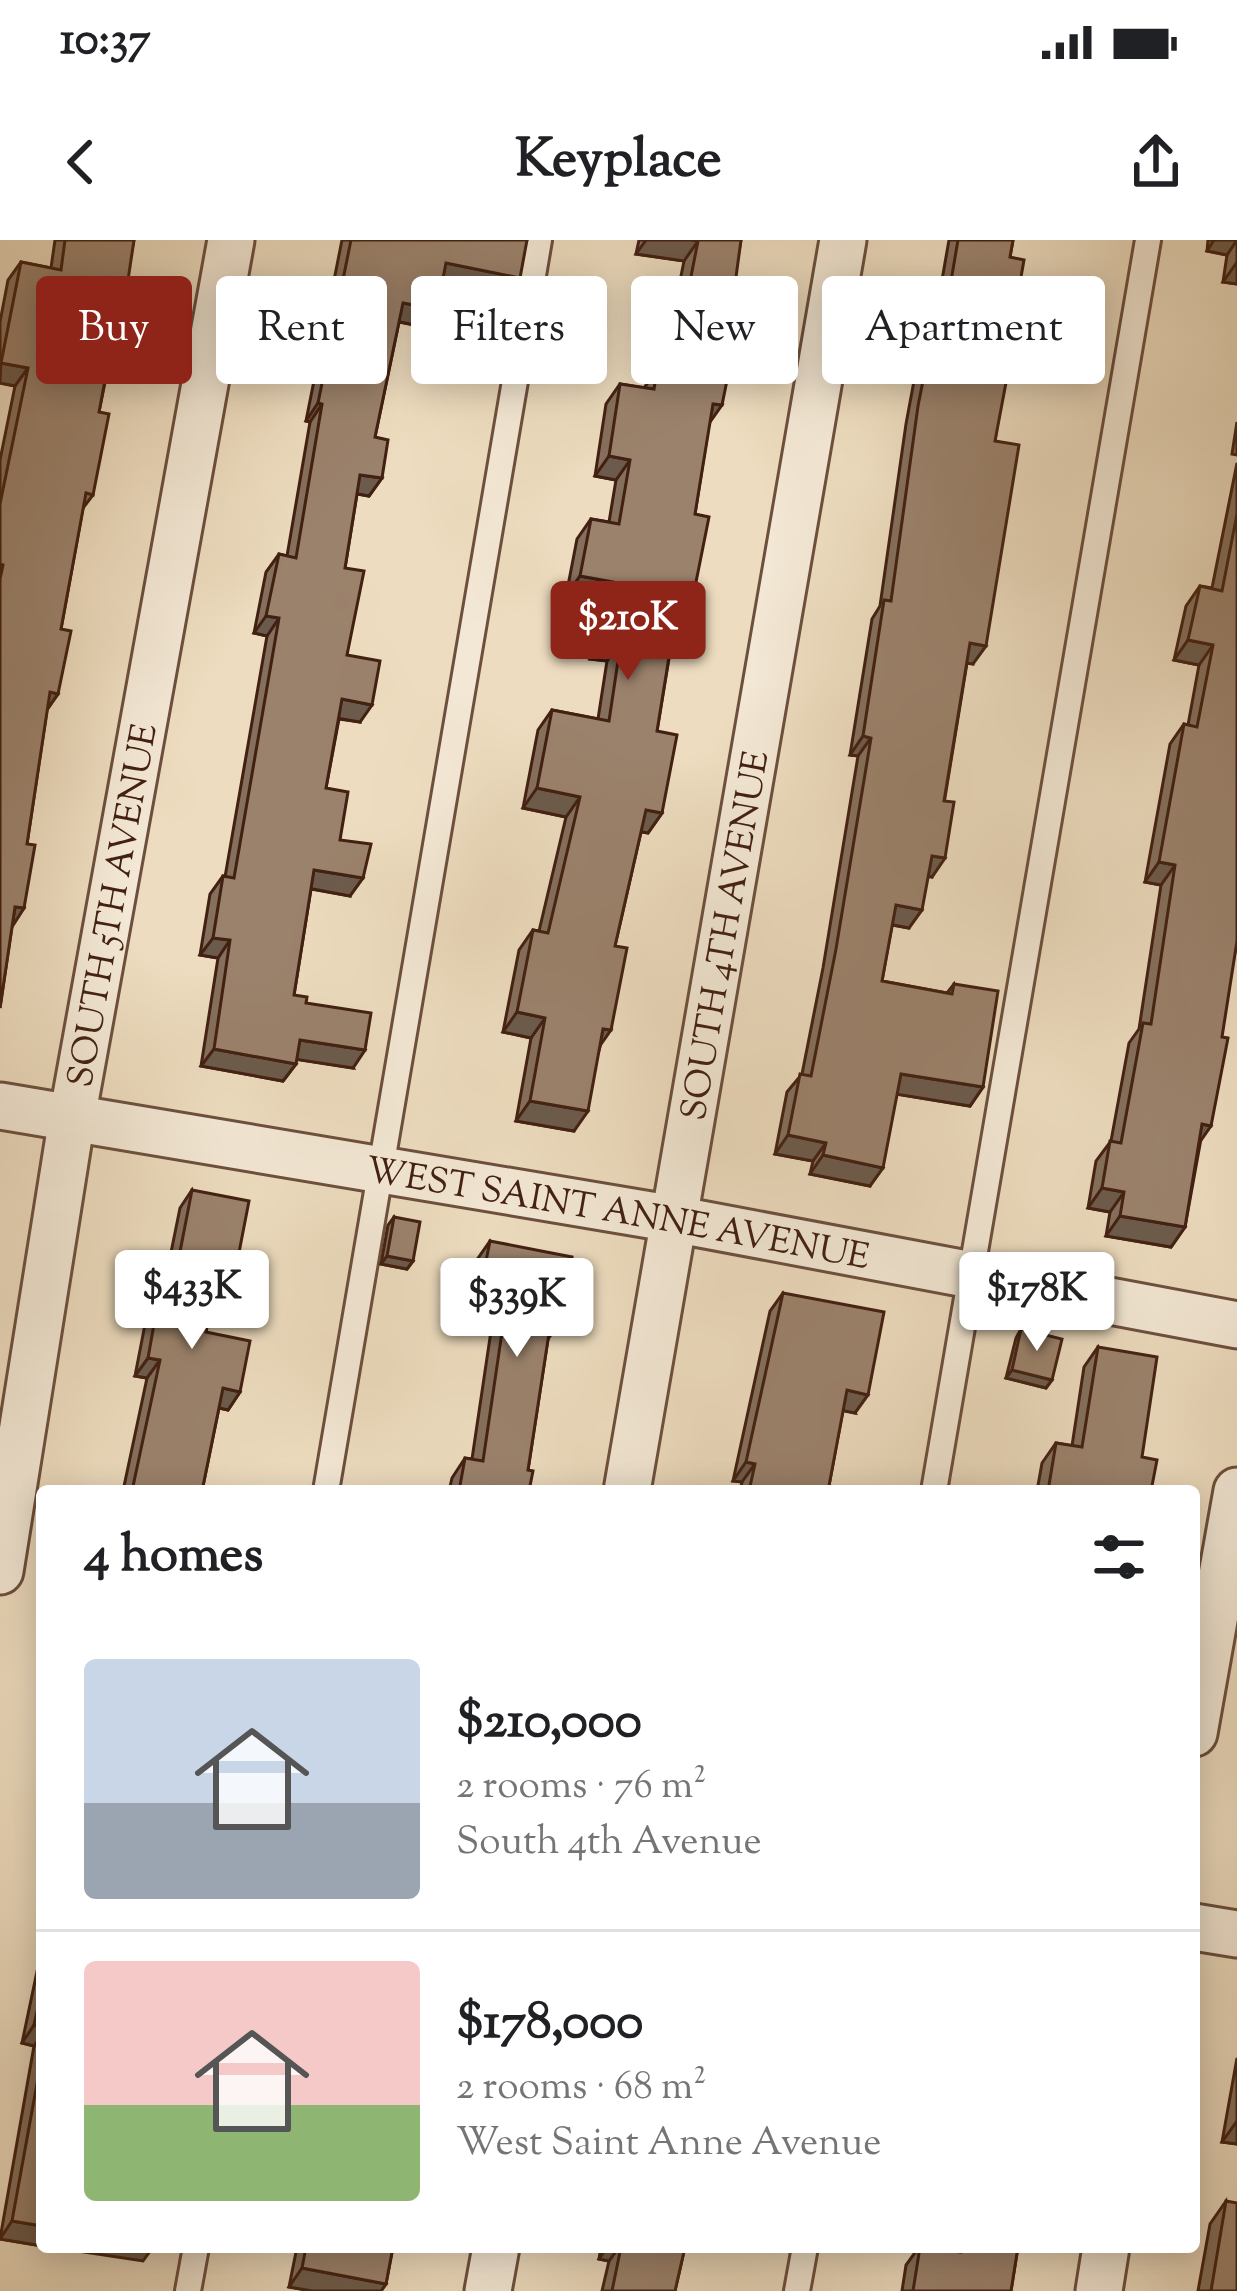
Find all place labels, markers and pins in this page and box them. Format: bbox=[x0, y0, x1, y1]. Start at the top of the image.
pin: $210K bbox=[544, 581, 712, 683]
pin: $433K bbox=[108, 1250, 276, 1352]
pin: $178K bbox=[953, 1252, 1121, 1354]
pin: $339K bbox=[433, 1258, 601, 1360]

